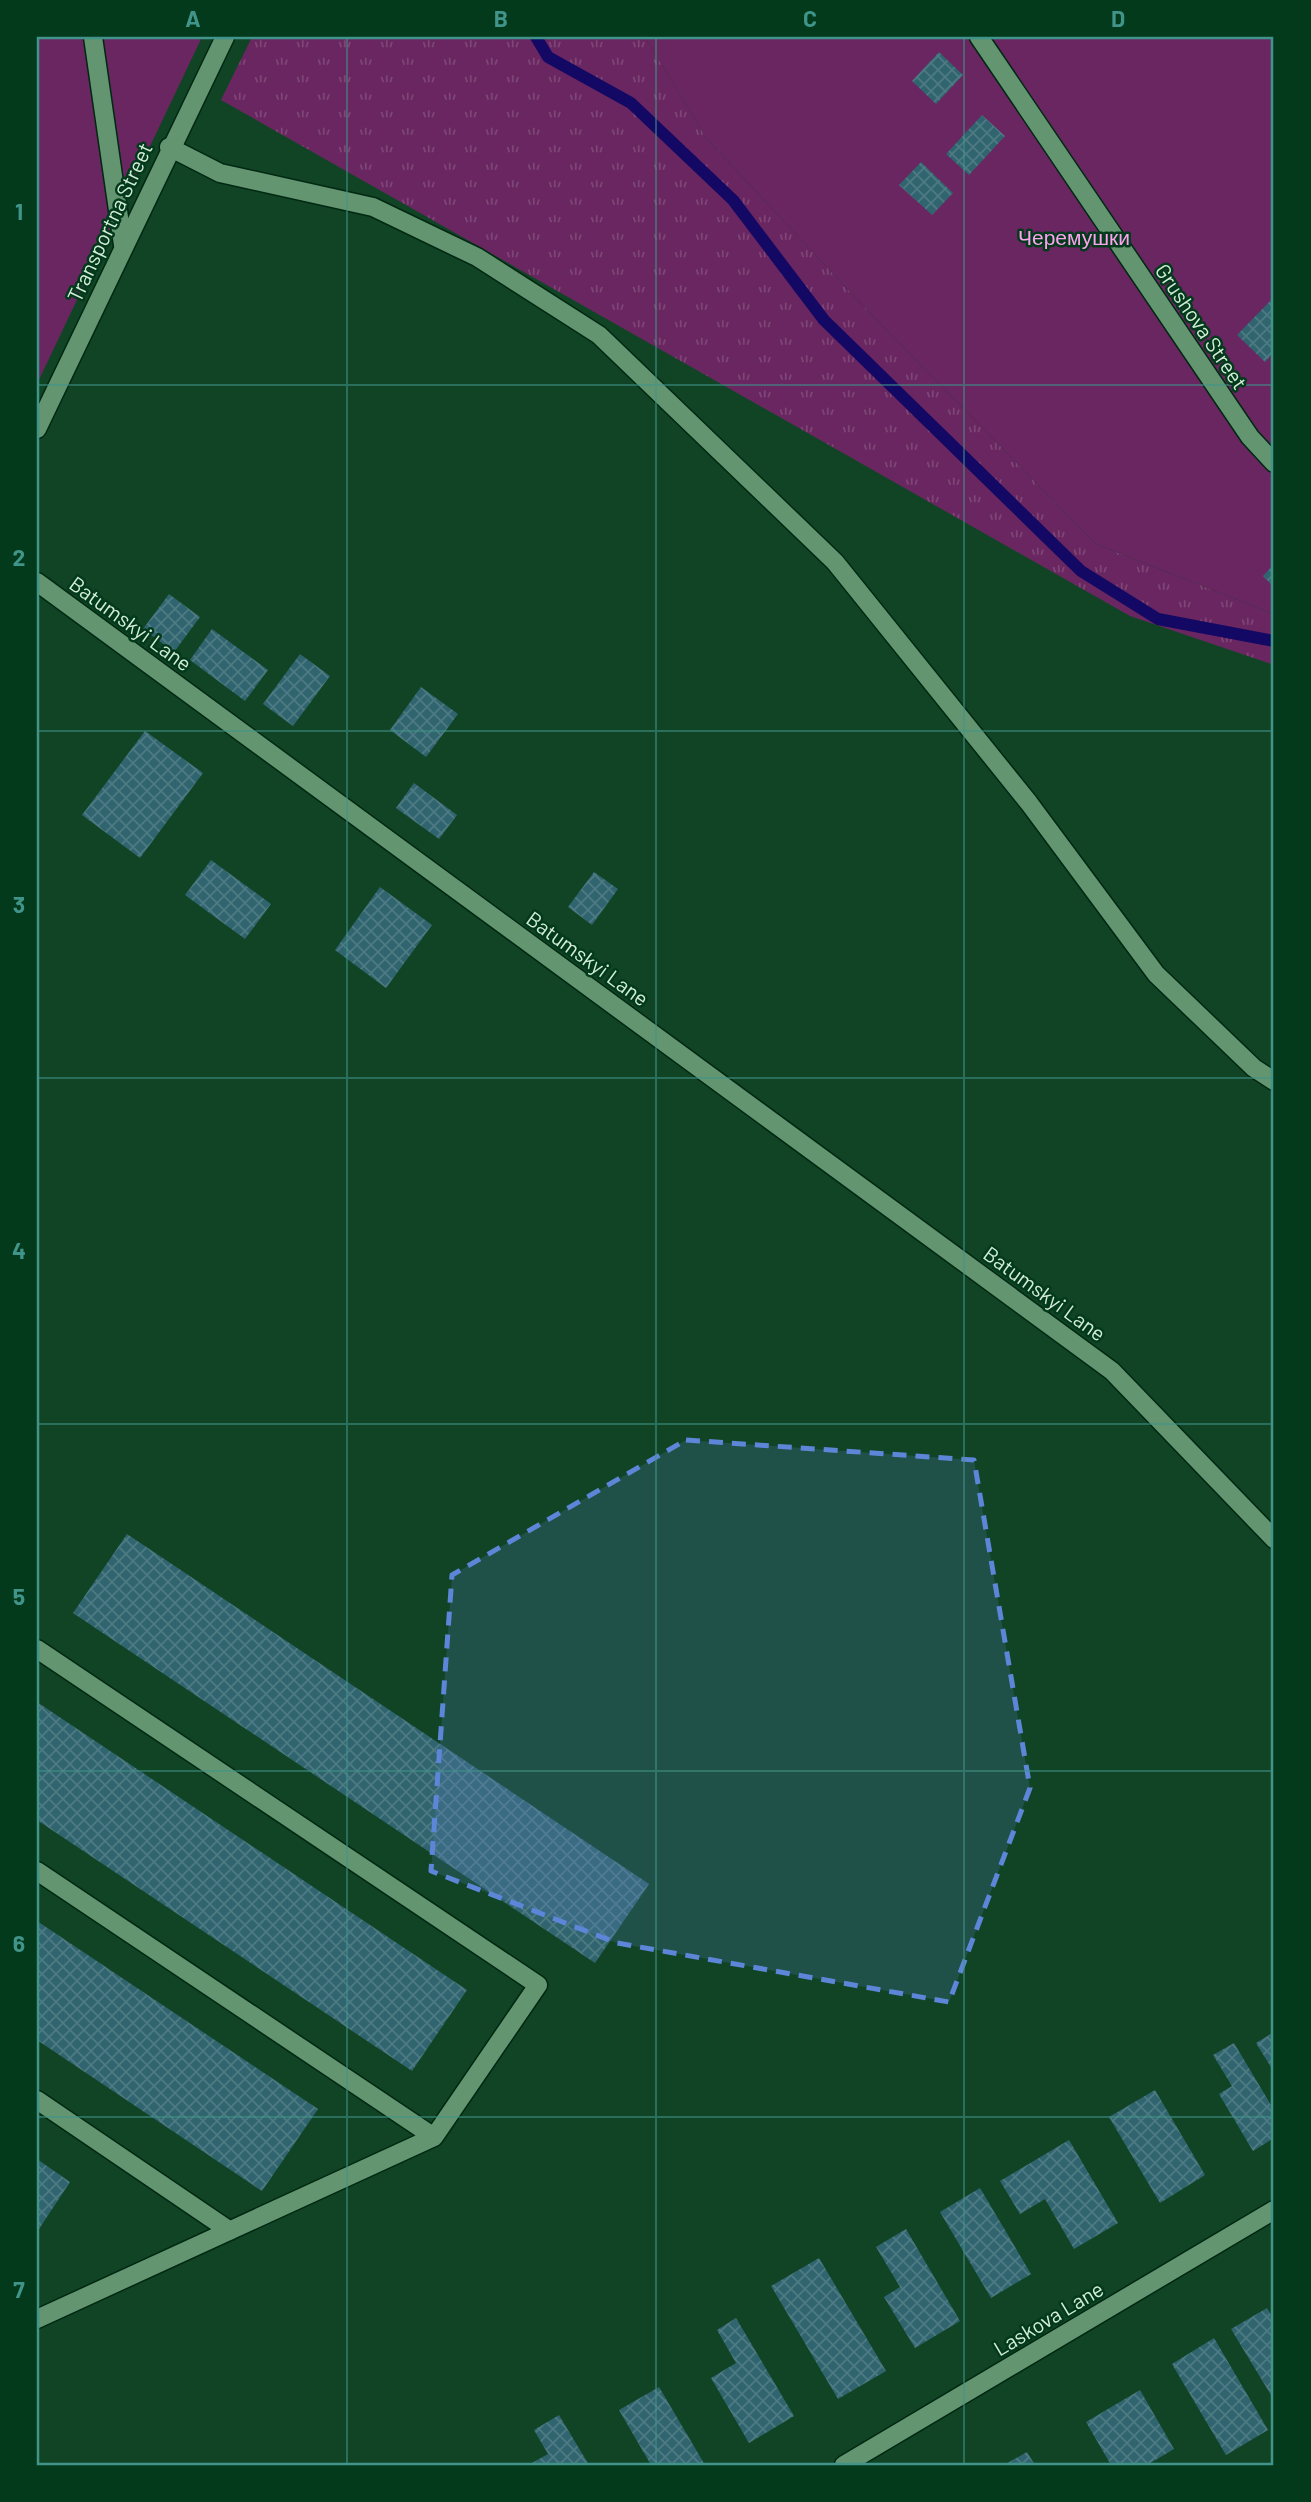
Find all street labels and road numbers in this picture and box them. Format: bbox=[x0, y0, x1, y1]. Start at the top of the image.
street label: Transportna Street bbox=[61, 138, 157, 306]
street label: Grushova Street bbox=[1151, 258, 1253, 394]
street label: Batumskyi Lane bbox=[65, 570, 197, 676]
street label: Batumskyi Lane bbox=[522, 905, 654, 1011]
street label: Batumskyi Lane bbox=[979, 1240, 1111, 1346]
street label: Laskova Lane bbox=[989, 2275, 1107, 2361]

